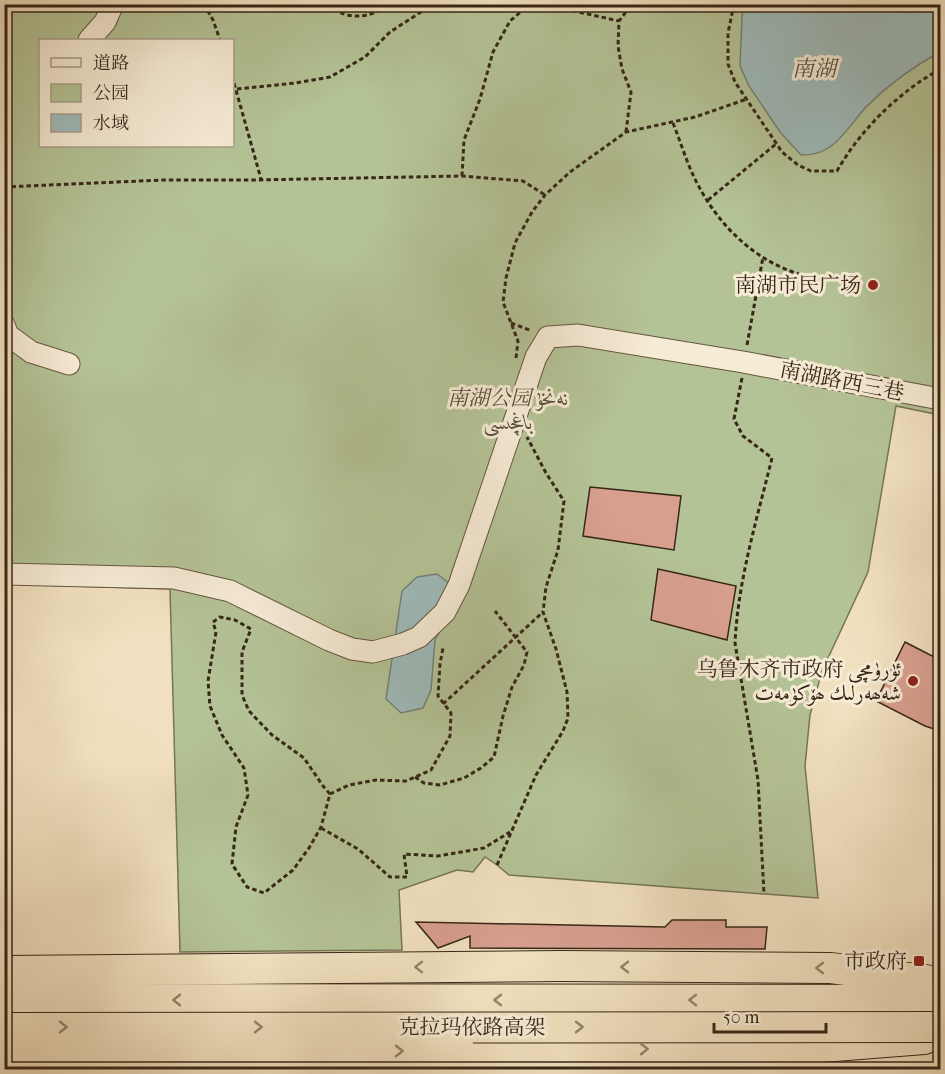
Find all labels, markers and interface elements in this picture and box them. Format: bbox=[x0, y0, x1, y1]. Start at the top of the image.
legend bbox=[39, 39, 234, 147]
text: 道路 bbox=[93, 53, 129, 74]
water label: 南湖 bbox=[792, 56, 840, 82]
text: 公园 bbox=[93, 83, 129, 104]
text: 水域 bbox=[93, 113, 129, 134]
place label: 南湖市民广场 bbox=[735, 273, 861, 297]
marker: 南湖市民广场 bbox=[866, 278, 880, 292]
street label: 南湖路西三巷 bbox=[778, 357, 906, 405]
park label: 南湖公园 نەنخۇ باغچىسى bbox=[447, 386, 569, 437]
place label: 乌鲁木齐市政府 ئۈرۈمچى شەھەرلىك ھۆكۈمەت bbox=[696, 657, 902, 706]
marker: 乌鲁木齐市政府 ئۈرۈمچى شەھەرلىك ھۆكۈمەت bbox=[906, 674, 920, 688]
place label: 市政府 bbox=[844, 949, 907, 973]
marker: 市政府 bbox=[912, 954, 926, 968]
one-way arrow bbox=[414, 961, 423, 973]
one-way arrow bbox=[620, 961, 629, 973]
one-way arrow bbox=[815, 962, 824, 974]
one-way arrow bbox=[173, 994, 182, 1006]
one-way arrow bbox=[494, 994, 503, 1006]
one-way arrow bbox=[689, 994, 698, 1006]
scale bar bbox=[714, 996, 826, 1034]
text: 50 m bbox=[723, 1007, 760, 1028]
street label: 克拉玛依路高架 bbox=[399, 1015, 546, 1039]
one-way arrow bbox=[58, 1021, 67, 1033]
one-way arrow bbox=[253, 1021, 262, 1033]
one-way arrow bbox=[574, 1021, 583, 1033]
one-way arrow bbox=[640, 1043, 649, 1055]
one-way arrow bbox=[394, 1045, 403, 1057]

